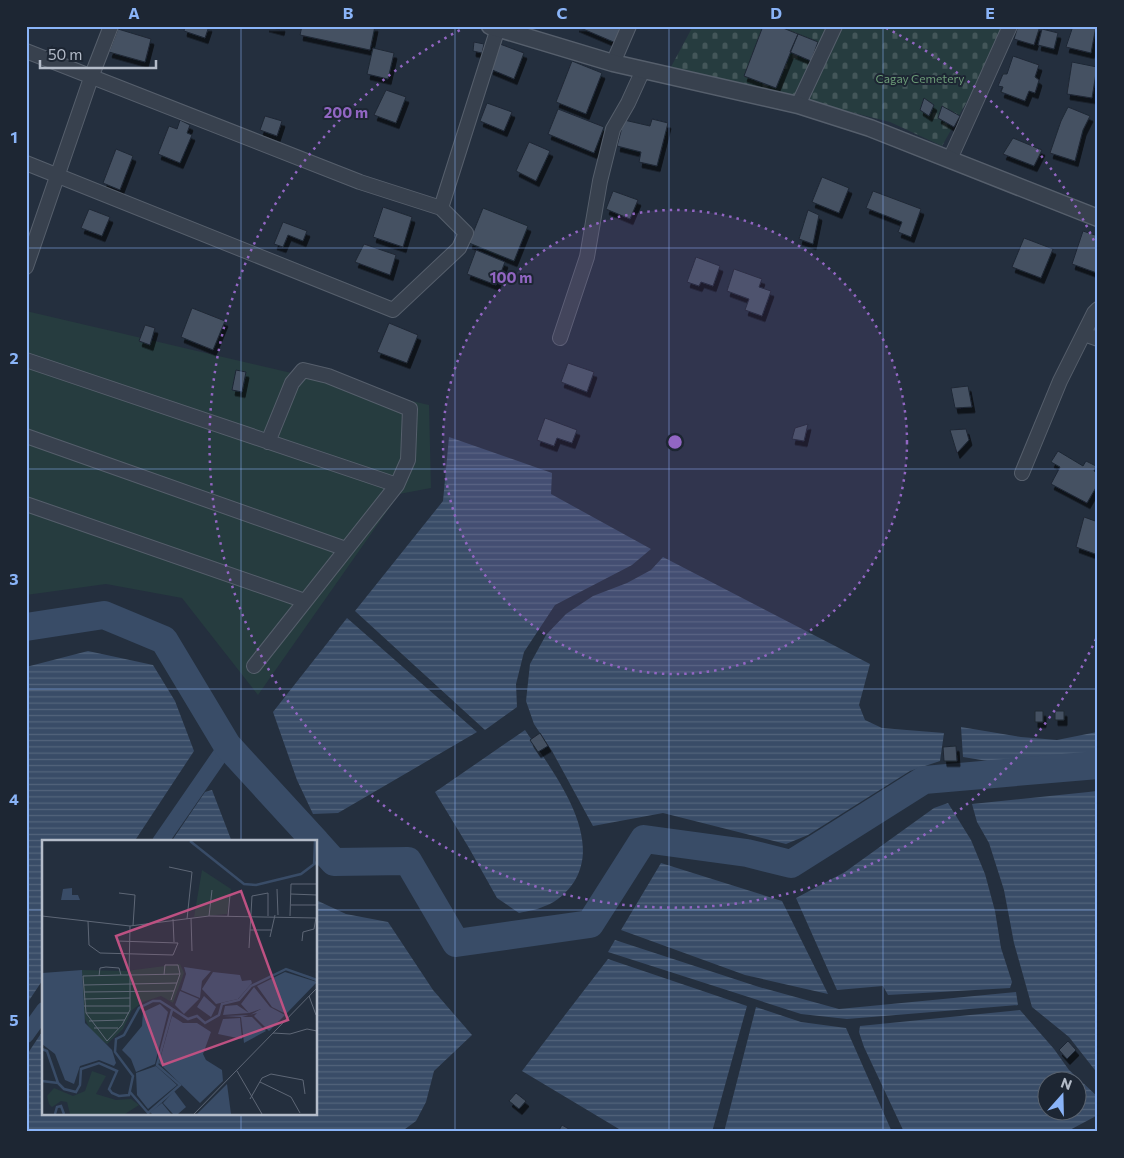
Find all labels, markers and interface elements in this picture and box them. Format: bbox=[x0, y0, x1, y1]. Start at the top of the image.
text: A bbox=[128, 3, 140, 22]
text: B bbox=[343, 3, 354, 22]
text: C bbox=[557, 3, 568, 22]
text: D bbox=[770, 3, 782, 22]
text: E bbox=[985, 3, 995, 22]
scale bar bbox=[40, 38, 156, 70]
text: 50 m bbox=[48, 45, 82, 63]
park label: Cagay Cemetery bbox=[876, 71, 965, 85]
text: 200 m bbox=[324, 103, 368, 121]
text: 1 bbox=[10, 127, 18, 146]
text: 100 m bbox=[490, 268, 532, 286]
text: 2 bbox=[9, 348, 19, 367]
centre of rings bbox=[666, 433, 684, 451]
text: 3 bbox=[9, 569, 19, 588]
text: 4 bbox=[9, 789, 19, 808]
inset map bbox=[42, 840, 318, 1116]
text: 5 bbox=[9, 1010, 19, 1029]
north arrow bbox=[1036, 1070, 1086, 1120]
text: N bbox=[1059, 1074, 1074, 1093]

